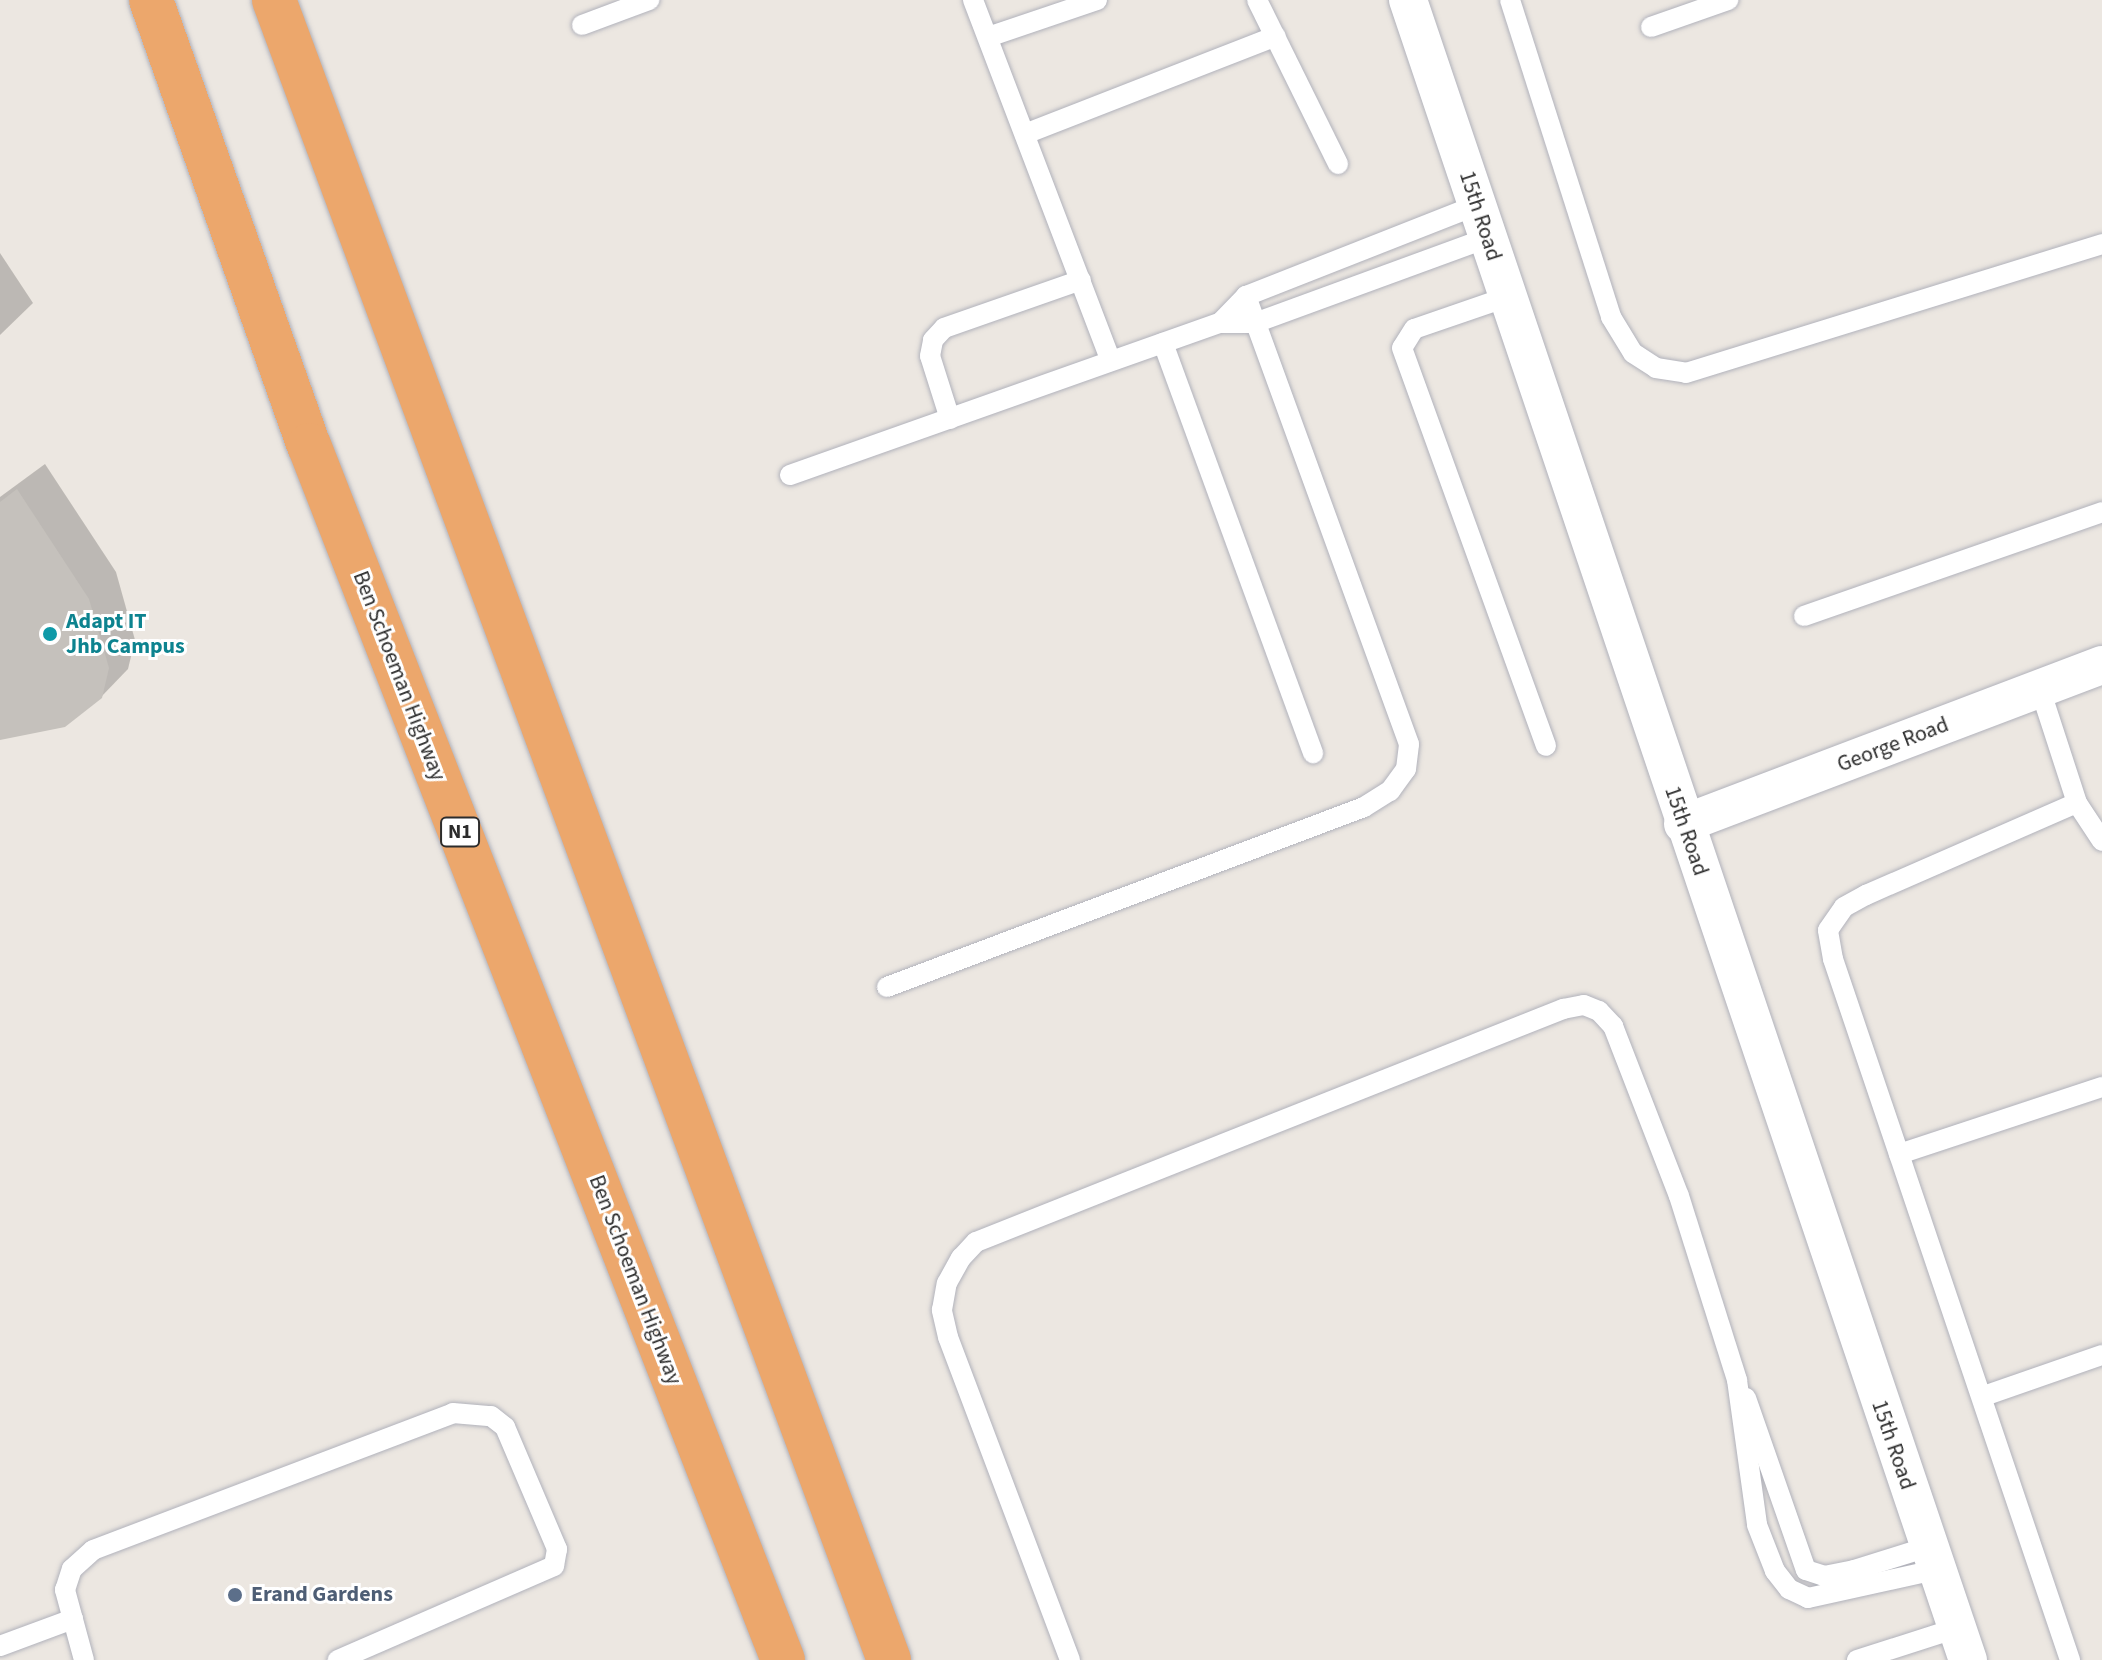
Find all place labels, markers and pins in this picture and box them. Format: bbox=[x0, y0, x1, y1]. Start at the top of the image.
place label: Adapt IT Jhb Campus bbox=[66, 608, 185, 660]
marker: Adapt IT Jhb Campus bbox=[41, 625, 59, 643]
place label: Erand Gardens bbox=[251, 1582, 393, 1608]
marker: Erand Gardens bbox=[226, 1586, 244, 1604]

